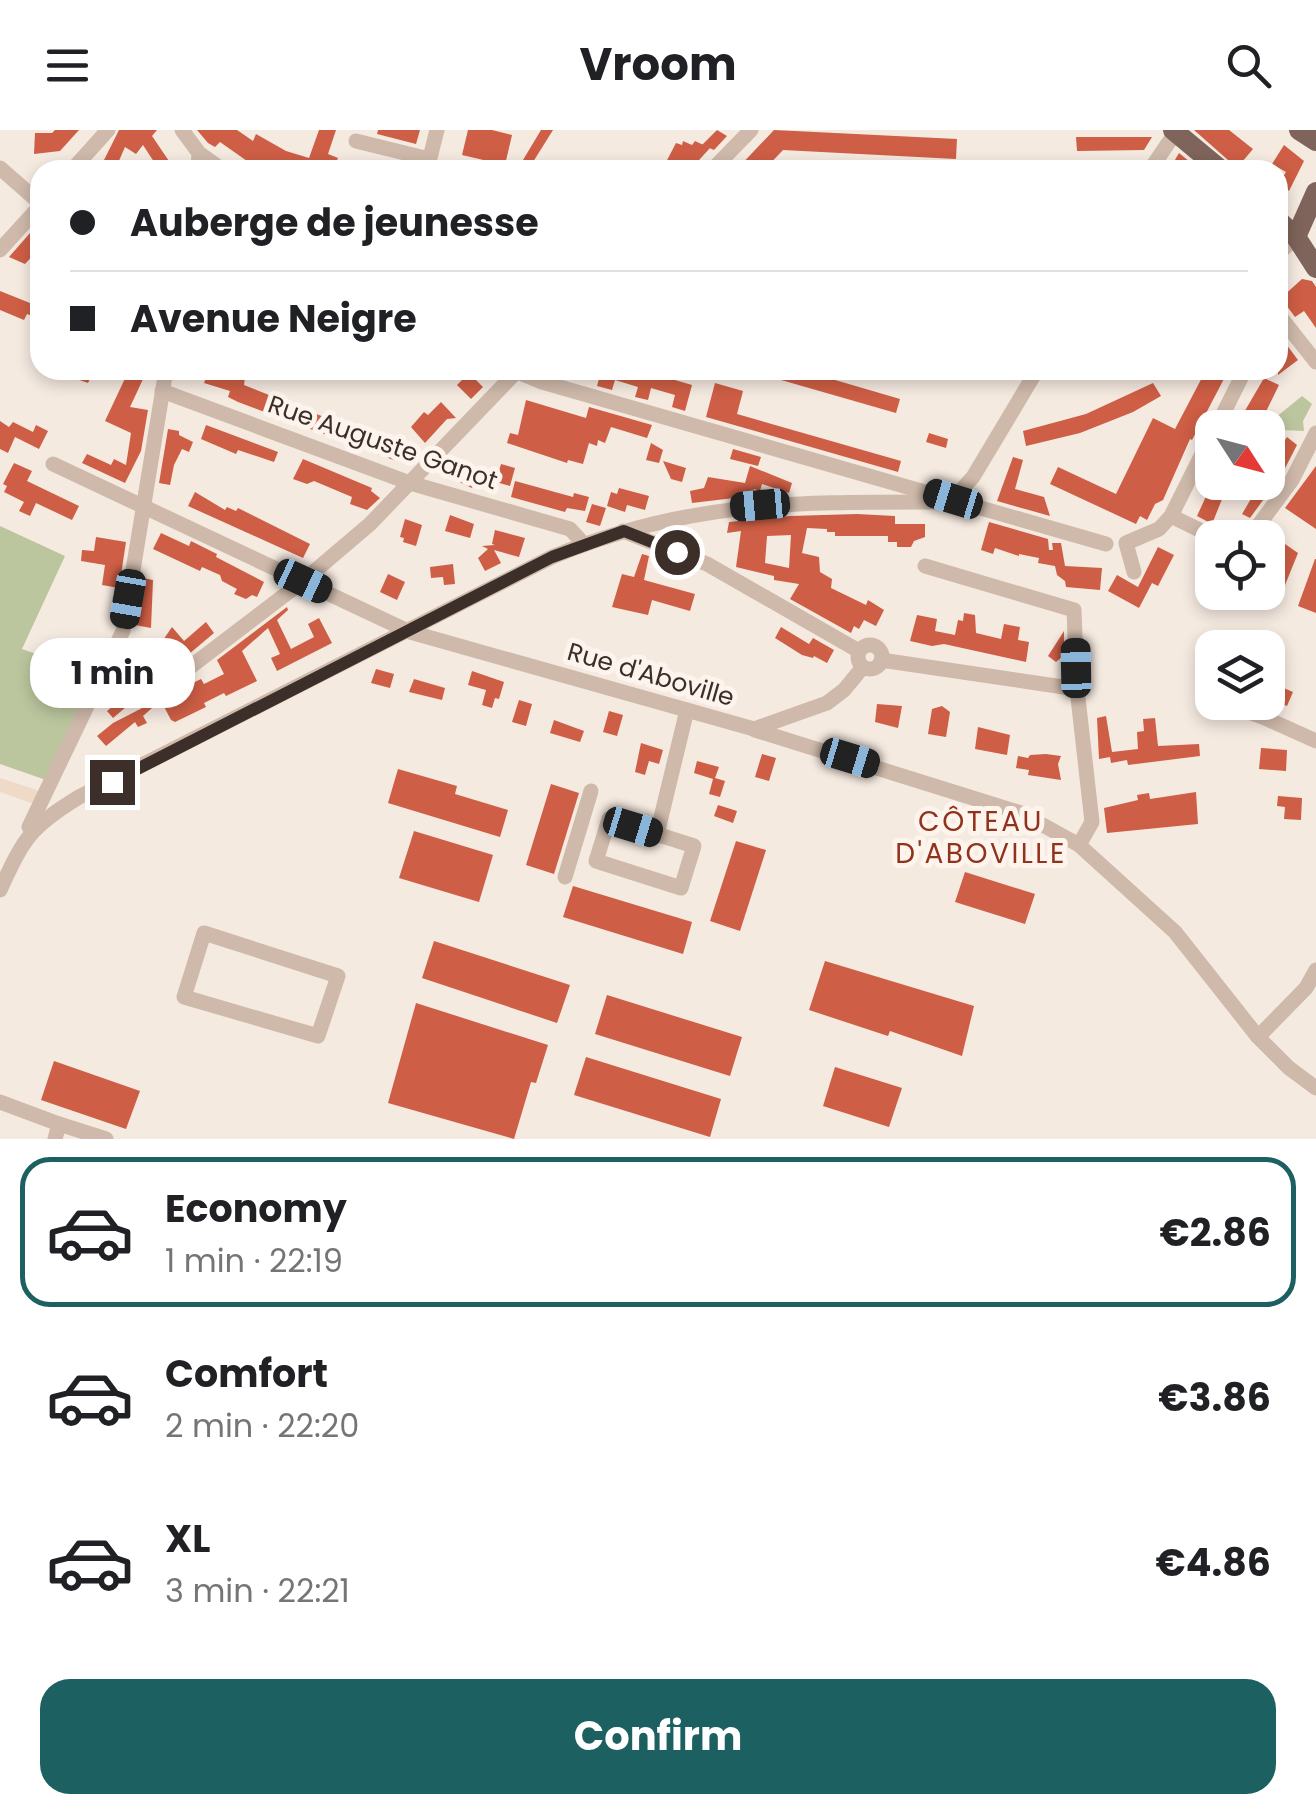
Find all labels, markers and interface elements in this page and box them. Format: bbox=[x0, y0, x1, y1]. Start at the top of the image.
text: Vroom bbox=[579, 33, 737, 96]
icon: menu bbox=[40, 38, 95, 93]
icon: search bbox=[1221, 38, 1276, 93]
text: Auberge de jeunesse bbox=[130, 196, 539, 249]
text: Avenue Neigre bbox=[130, 292, 417, 345]
street label: Rue Auguste Ganot bbox=[263, 387, 502, 498]
north arrow bbox=[1195, 410, 1285, 500]
map controls bbox=[1195, 410, 1285, 720]
car bbox=[920, 476, 986, 522]
car bbox=[729, 487, 791, 523]
button: locate bbox=[1195, 520, 1285, 610]
route start bbox=[655, 530, 700, 575]
car bbox=[269, 555, 337, 607]
car bbox=[108, 567, 148, 631]
button: layers bbox=[1195, 630, 1285, 720]
street label: Rue d'Aboville bbox=[563, 634, 738, 715]
callout: 1 min bbox=[29, 637, 194, 707]
car bbox=[1060, 638, 1092, 698]
text: 1 min bbox=[71, 650, 154, 695]
car bbox=[817, 735, 883, 781]
route end bbox=[90, 760, 135, 805]
district label: CÔTEAU D'ABOVILLE bbox=[895, 802, 1067, 873]
car bbox=[600, 804, 666, 850]
text: Economy bbox=[165, 1182, 347, 1235]
icon: car bbox=[45, 1187, 135, 1277]
text: €2.86 bbox=[1160, 1206, 1271, 1259]
text: 1 min · 22:19 bbox=[165, 1238, 343, 1283]
text: Comfort bbox=[165, 1347, 328, 1400]
icon: car bbox=[45, 1352, 135, 1442]
text: €3.86 bbox=[1158, 1371, 1271, 1424]
text: 2 min · 22:20 bbox=[165, 1403, 359, 1448]
text: XL bbox=[165, 1512, 210, 1565]
icon: car bbox=[45, 1517, 135, 1607]
text: €4.86 bbox=[1155, 1536, 1271, 1589]
text: 3 min · 22:21 bbox=[165, 1568, 350, 1613]
button: Confirm bbox=[40, 1679, 1276, 1794]

